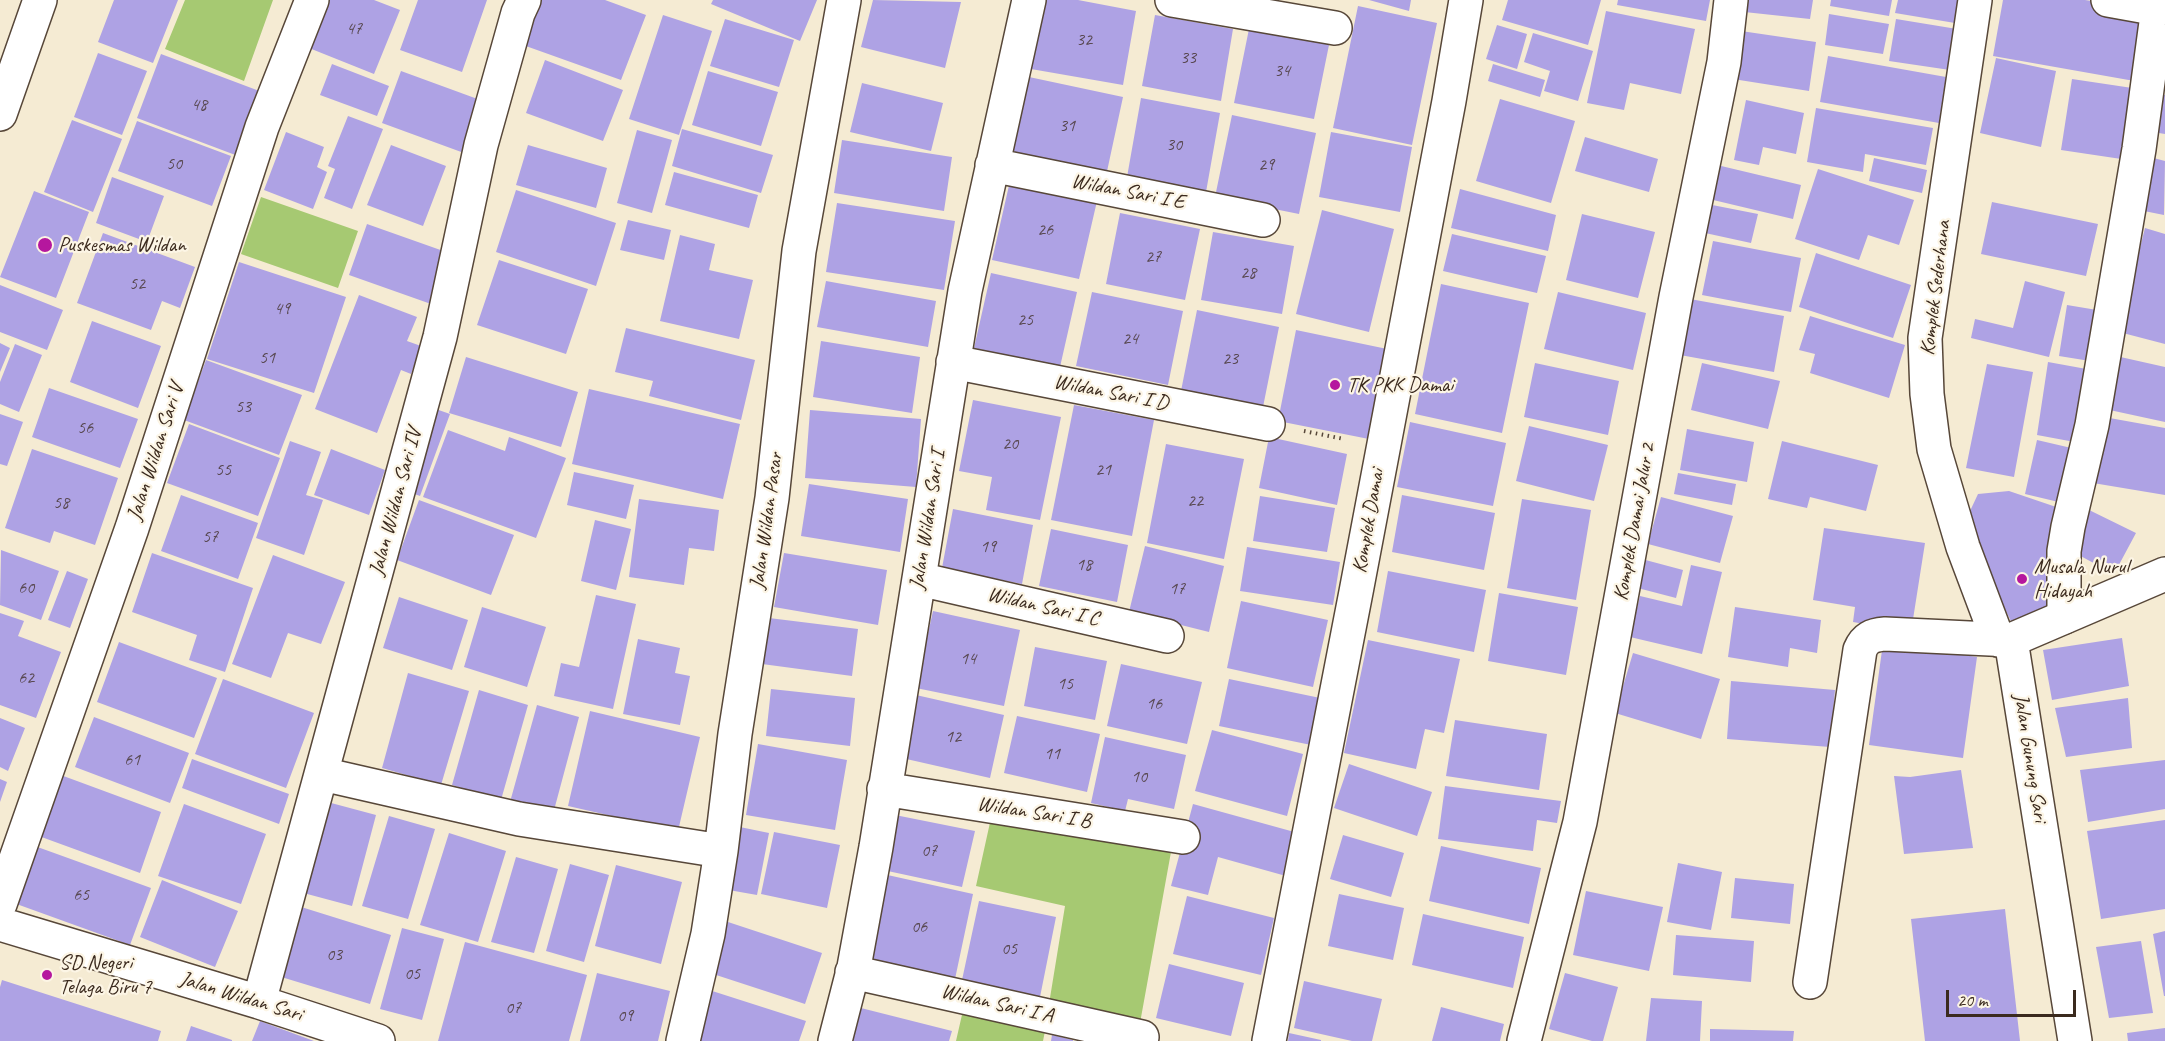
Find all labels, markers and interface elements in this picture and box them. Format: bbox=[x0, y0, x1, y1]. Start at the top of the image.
house number: 47 bbox=[346, 18, 362, 40]
house number: 32 bbox=[1076, 29, 1092, 51]
house number: 33 bbox=[1180, 47, 1196, 69]
house number: 34 bbox=[1274, 60, 1290, 82]
house number: 48 bbox=[191, 94, 207, 116]
house number: 31 bbox=[1059, 115, 1075, 137]
house number: 30 bbox=[1166, 134, 1182, 156]
house number: 50 bbox=[166, 153, 182, 175]
house number: 29 bbox=[1258, 154, 1274, 176]
street label: Wildan Sari I E bbox=[1069, 169, 1187, 215]
house number: 26 bbox=[1037, 219, 1053, 241]
street label: Komplek Sederhana bbox=[1915, 219, 1957, 357]
place label: Puskesmas Wildan bbox=[58, 232, 186, 258]
marker: Puskesmas Wildan bbox=[36, 236, 54, 254]
house number: 27 bbox=[1145, 246, 1161, 268]
house number: 28 bbox=[1240, 262, 1256, 284]
house number: 52 bbox=[129, 273, 145, 295]
house number: 49 bbox=[274, 298, 290, 320]
house number: 25 bbox=[1017, 309, 1033, 331]
house number: 24 bbox=[1122, 328, 1138, 350]
house number: 51 bbox=[259, 347, 275, 369]
house number: 23 bbox=[1222, 348, 1238, 370]
street label: Wildan Sari I D bbox=[1052, 370, 1170, 416]
place label: TK PKK Damai bbox=[1347, 372, 1453, 398]
marker: TK PKK Damai bbox=[1328, 378, 1342, 392]
street label: Jalan Wildan Sari V bbox=[122, 380, 190, 524]
house number: 53 bbox=[235, 396, 251, 418]
house number: 56 bbox=[77, 417, 93, 439]
street label: Jalan Wildan Sari IV bbox=[364, 426, 428, 578]
house number: 20 bbox=[1002, 433, 1018, 455]
street label: Komplek Damai Jalur 2 bbox=[1609, 442, 1661, 602]
street label: Jalan Wildan Sari I bbox=[905, 449, 951, 591]
street label: Jalan Wildan Pasar bbox=[745, 451, 789, 591]
house number: 55 bbox=[215, 459, 231, 481]
house number: 21 bbox=[1095, 459, 1111, 481]
street label: Komplek Damai bbox=[1347, 467, 1391, 575]
house number: 22 bbox=[1187, 490, 1203, 512]
house number: 58 bbox=[53, 492, 69, 514]
house number: 57 bbox=[202, 526, 218, 548]
house number: 19 bbox=[980, 536, 996, 558]
house number: 18 bbox=[1076, 554, 1092, 576]
place label: Musala Nurul Hidayah bbox=[2034, 554, 2129, 604]
marker: Musala Nurul Hidayah bbox=[2015, 572, 2029, 586]
house number: 60 bbox=[18, 577, 34, 599]
house number: 17 bbox=[1169, 578, 1185, 600]
street label: Wildan Sari I C bbox=[985, 582, 1101, 632]
house number: 14 bbox=[960, 648, 976, 670]
house number: 62 bbox=[18, 667, 34, 689]
house number: 15 bbox=[1057, 673, 1073, 695]
street label: Jalan Gunung Sari bbox=[2007, 692, 2053, 824]
house number: 16 bbox=[1146, 693, 1162, 715]
house number: 12 bbox=[945, 726, 961, 748]
house number: 11 bbox=[1044, 743, 1060, 765]
house number: 61 bbox=[124, 749, 140, 771]
house number: 10 bbox=[1131, 766, 1147, 788]
street label: Wildan Sari I B bbox=[975, 792, 1093, 834]
house number: 07 bbox=[921, 840, 937, 862]
house number: 65 bbox=[73, 884, 89, 906]
house number: 06 bbox=[911, 916, 927, 938]
house number: 05 bbox=[1001, 938, 1017, 960]
house number: 03 bbox=[326, 944, 342, 966]
place label: SD Negeri Telaga Biru 7 bbox=[59, 950, 152, 1000]
house number: 05 bbox=[404, 963, 420, 985]
street label: Jalan Wildan Sari bbox=[177, 966, 305, 1028]
marker: SD Negeri Telaga Biru 7 bbox=[40, 968, 54, 982]
scale bar bbox=[1949, 978, 2080, 1016]
street label: Wildan Sari I A bbox=[939, 979, 1055, 1029]
text: 20 m bbox=[1957, 989, 1988, 1011]
house number: 07 bbox=[505, 997, 521, 1019]
house number: 09 bbox=[617, 1005, 633, 1027]

